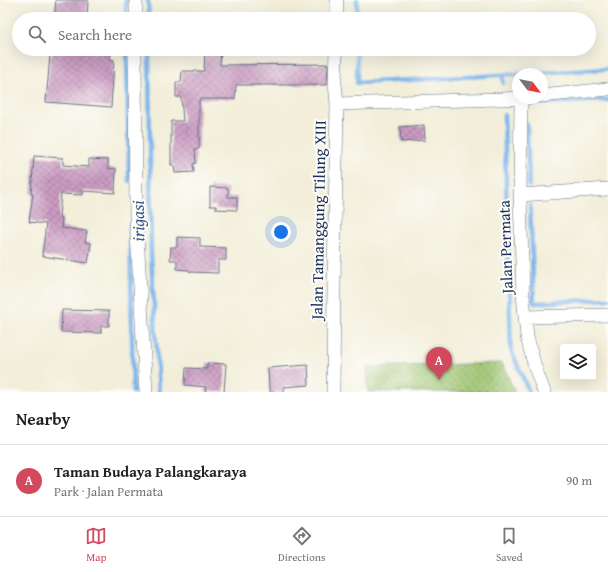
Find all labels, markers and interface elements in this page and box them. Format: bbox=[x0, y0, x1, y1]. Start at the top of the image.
search box bbox=[12, 12, 596, 56]
icon: search bbox=[26, 23, 48, 45]
text: Search here bbox=[58, 24, 132, 45]
north arrow bbox=[512, 68, 548, 104]
street label: Jalan Tamanggung Tilung XIII bbox=[304, 120, 332, 322]
street label: Jalan Permata bbox=[491, 199, 519, 296]
water label: irigasi bbox=[125, 200, 150, 242]
your location bbox=[271, 222, 291, 242]
map controls bbox=[560, 344, 596, 380]
button: layers bbox=[560, 344, 596, 380]
pin: A bbox=[426, 347, 452, 380]
text: Nearby bbox=[16, 406, 70, 431]
text: Taman Budaya Palangkaraya bbox=[54, 461, 247, 482]
text: A bbox=[25, 471, 33, 490]
text: 90 m bbox=[566, 471, 592, 490]
text: Park · Jalan Permata bbox=[54, 482, 163, 501]
tab: Map bbox=[85, 525, 107, 565]
tab: Directions bbox=[278, 525, 325, 565]
tab: Saved bbox=[496, 525, 523, 565]

